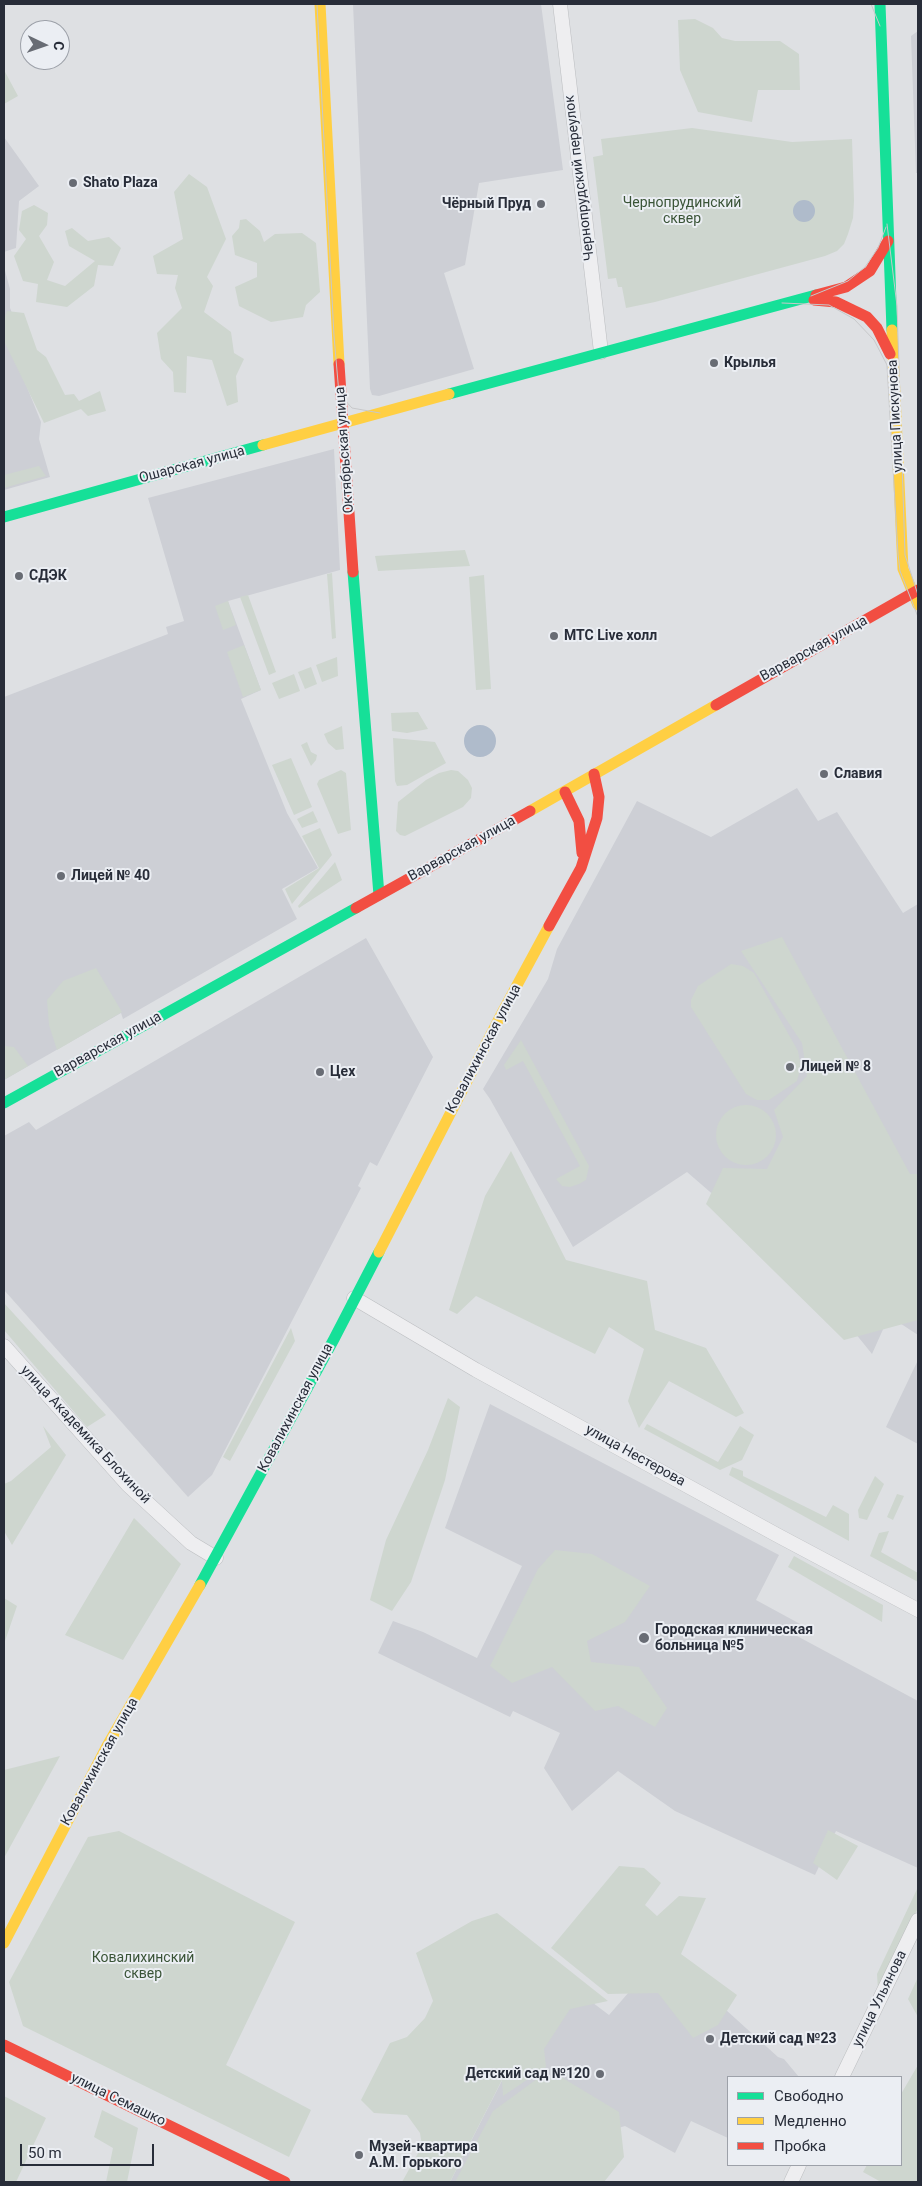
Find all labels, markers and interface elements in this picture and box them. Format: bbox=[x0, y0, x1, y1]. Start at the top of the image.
north arrow bbox=[20, 20, 70, 70]
text: С bbox=[51, 41, 67, 51]
street label: Чернопрудский переулок bbox=[562, 94, 598, 262]
place label: Shato Plaza bbox=[83, 175, 158, 191]
marker: Shato Plaza bbox=[67, 177, 79, 189]
park label: Чернопрудинский сквер bbox=[623, 195, 741, 228]
place label: Чёрный Пруд bbox=[442, 196, 531, 212]
marker: Чёрный Пруд bbox=[535, 198, 547, 210]
place label: Крылья bbox=[724, 355, 776, 371]
marker: Крылья bbox=[708, 357, 720, 369]
street label: улица Пискунова bbox=[885, 359, 907, 473]
street label: Октябрьская улица bbox=[332, 386, 358, 514]
street label: Ошарская улица bbox=[137, 443, 247, 487]
place label: СДЭК bbox=[29, 568, 67, 584]
marker: СДЭК bbox=[13, 570, 25, 582]
street label: Варварская улица bbox=[758, 613, 870, 685]
place label: МТС Live холл bbox=[564, 628, 657, 644]
marker: МТС Live холл bbox=[548, 630, 560, 642]
place label: Славия bbox=[834, 766, 882, 782]
marker: Славия bbox=[818, 768, 830, 780]
street label: Варварская улица bbox=[406, 813, 518, 885]
place label: Лицей № 40 bbox=[71, 868, 150, 884]
marker: Лицей № 40 bbox=[55, 870, 67, 882]
street label: Ковалихинская улица bbox=[443, 982, 525, 1116]
street label: Варварская улица bbox=[52, 1009, 164, 1081]
place label: Лицей № 8 bbox=[800, 1059, 871, 1075]
marker: Лицей № 8 bbox=[784, 1061, 796, 1073]
place label: Цех bbox=[330, 1064, 355, 1080]
marker: Цех bbox=[314, 1066, 326, 1078]
street label: Ковалихинская улица bbox=[255, 1341, 337, 1475]
street label: улица Академика Блохиной bbox=[16, 1362, 154, 1508]
street label: улица Нестерова bbox=[582, 1422, 688, 1490]
place label: Городская клиническая больница №5 bbox=[655, 1622, 813, 1654]
marker: Городская клиническая больница №5 bbox=[637, 1631, 651, 1645]
street label: Ковалихинская улица bbox=[58, 1695, 142, 1829]
street label: улица Ульянова bbox=[849, 1948, 911, 2050]
park label: Ковалихинский сквер bbox=[92, 1950, 194, 1982]
place label: Детский сад №23 bbox=[720, 2031, 836, 2047]
marker: Детский сад №23 bbox=[704, 2033, 716, 2045]
place label: Детский сад №120 bbox=[466, 2066, 590, 2082]
marker: Детский сад №120 bbox=[594, 2068, 606, 2080]
street label: улица Семашко bbox=[68, 2070, 168, 2130]
legend bbox=[727, 2076, 902, 2166]
text: Свободно bbox=[774, 2087, 843, 2105]
text: Медленно bbox=[774, 2112, 847, 2130]
scale bar bbox=[22, 2134, 156, 2166]
text: Пробка bbox=[774, 2137, 826, 2155]
place label: Музей-квартира А.М. Горького bbox=[369, 2139, 478, 2172]
text: 50 m bbox=[28, 2144, 62, 2162]
marker: Музей-квартира А.М. Горького bbox=[353, 2149, 365, 2161]

